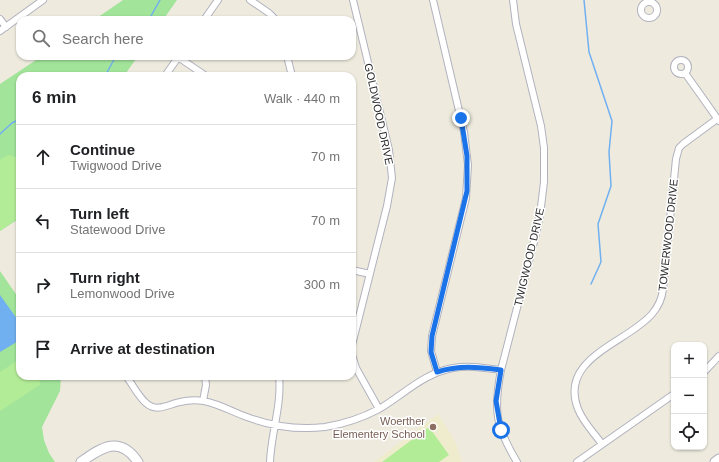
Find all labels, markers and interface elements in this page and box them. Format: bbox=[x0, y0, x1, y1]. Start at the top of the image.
search box bbox=[16, 16, 356, 60]
icon: search bbox=[30, 27, 52, 49]
text: Search here bbox=[62, 30, 144, 47]
street label: GOLDWOOD DRIVE bbox=[362, 62, 396, 166]
text: 6 min bbox=[32, 88, 76, 107]
text: Walk · 440 m bbox=[264, 91, 340, 106]
route end bbox=[452, 109, 470, 127]
text: Continue bbox=[70, 141, 135, 158]
icon: ahead bbox=[32, 146, 54, 168]
text: 70 m bbox=[311, 149, 340, 164]
text: Twigwood Drive bbox=[70, 158, 162, 173]
street label: TOWERWOOD DRIVE bbox=[656, 178, 680, 292]
text: Turn left bbox=[70, 205, 129, 222]
street label: TWIGWOOD DRIVE bbox=[512, 207, 546, 307]
icon: left bbox=[32, 210, 54, 232]
text: 70 m bbox=[311, 213, 340, 228]
text: Statewood Drive bbox=[70, 222, 165, 237]
text: Turn right bbox=[70, 269, 140, 286]
icon: right bbox=[32, 274, 54, 296]
text: 300 m bbox=[304, 277, 340, 292]
text: Lemonwood Drive bbox=[70, 286, 175, 301]
icon: arrive bbox=[32, 338, 54, 360]
text: Arrive at destination bbox=[70, 340, 215, 357]
map controls bbox=[671, 342, 707, 450]
button: + bbox=[671, 342, 707, 378]
button: − bbox=[671, 378, 707, 414]
button: locate bbox=[671, 414, 707, 450]
place label: Woerther Elementery School bbox=[333, 415, 425, 440]
route start bbox=[492, 421, 510, 439]
marker: Woerther Elementery School bbox=[428, 422, 438, 432]

